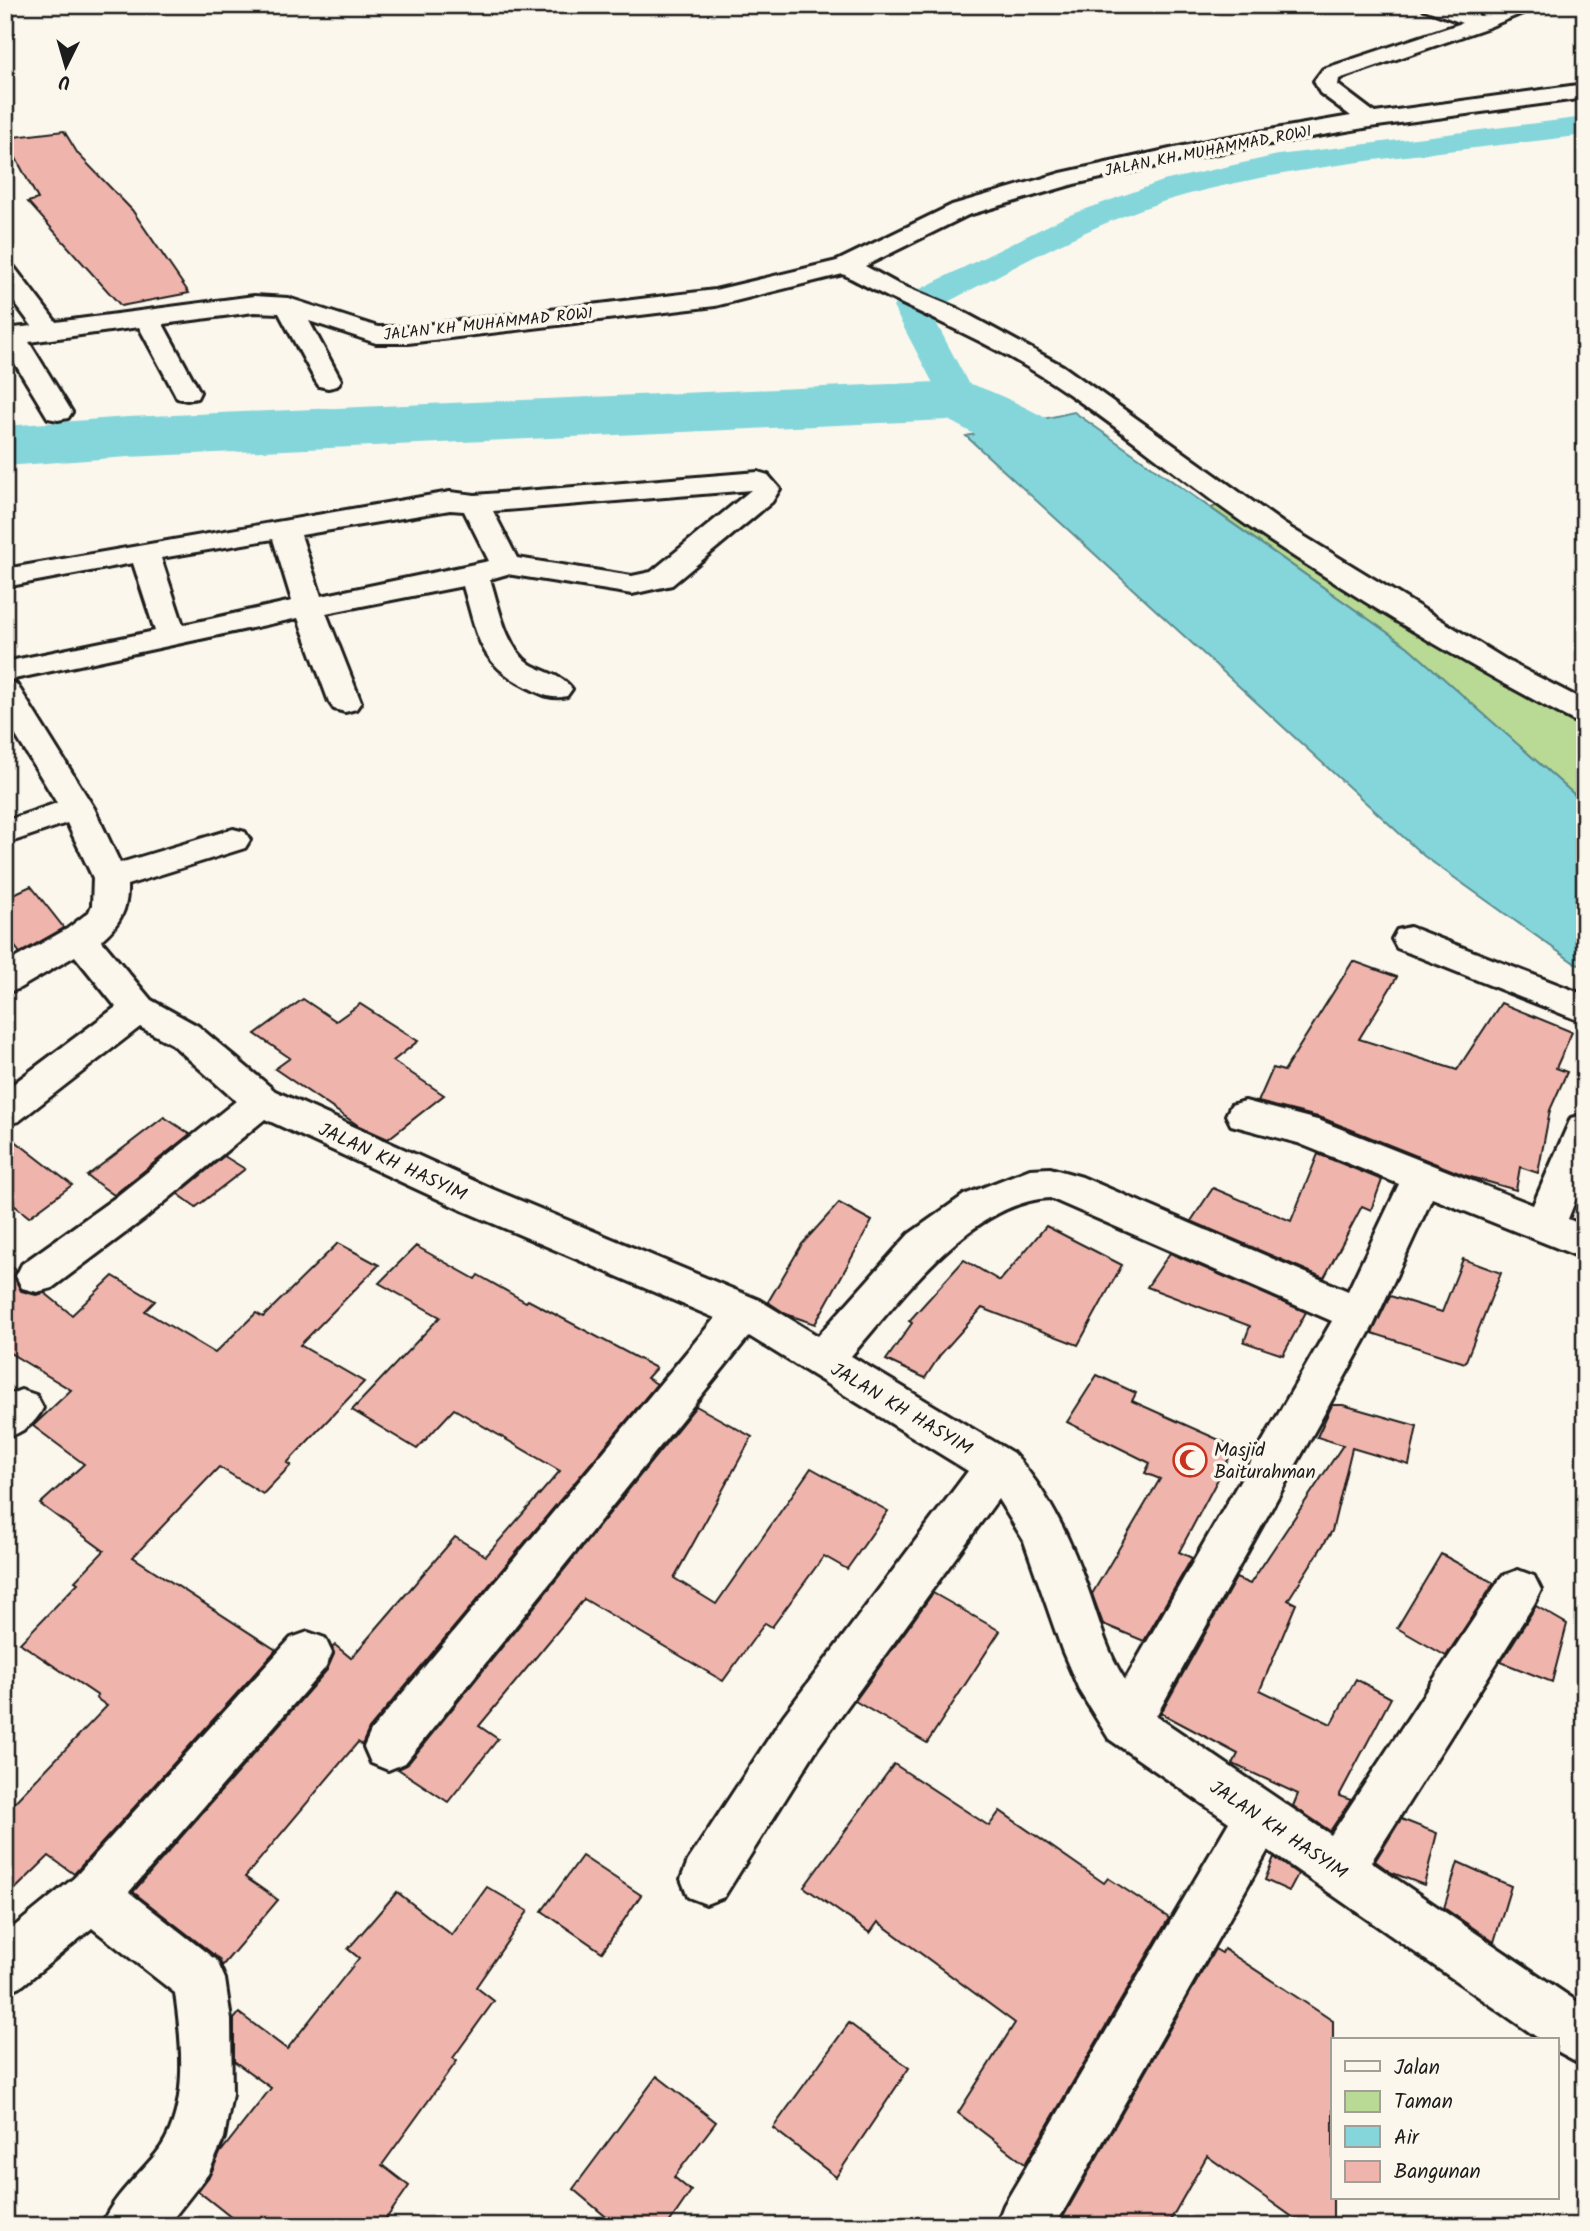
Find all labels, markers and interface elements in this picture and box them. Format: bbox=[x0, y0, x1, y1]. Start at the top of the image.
north arrow bbox=[32, 32, 102, 102]
text: U bbox=[57, 65, 72, 96]
street label: JALAN KH MUHAMMAD ROWI bbox=[1103, 119, 1314, 184]
street label: JALAN KH MUHAMMAD ROWI bbox=[382, 301, 594, 348]
street label: JALAN KH HASYIM bbox=[313, 1115, 471, 1210]
street label: JALAN KH HASYIM bbox=[824, 1355, 978, 1464]
place label: Masjid Baiturahman bbox=[1214, 1436, 1316, 1488]
mosque icon: Masjid Baiturahman bbox=[1171, 1441, 1209, 1479]
street label: JALAN KH HASYIM bbox=[1203, 1773, 1353, 1888]
legend bbox=[1331, 2038, 1558, 2200]
text: Jalan bbox=[1394, 2052, 1440, 2085]
text: Taman bbox=[1394, 2086, 1453, 2119]
text: Air bbox=[1394, 2122, 1420, 2155]
text: Bangunan bbox=[1394, 2156, 1481, 2189]

